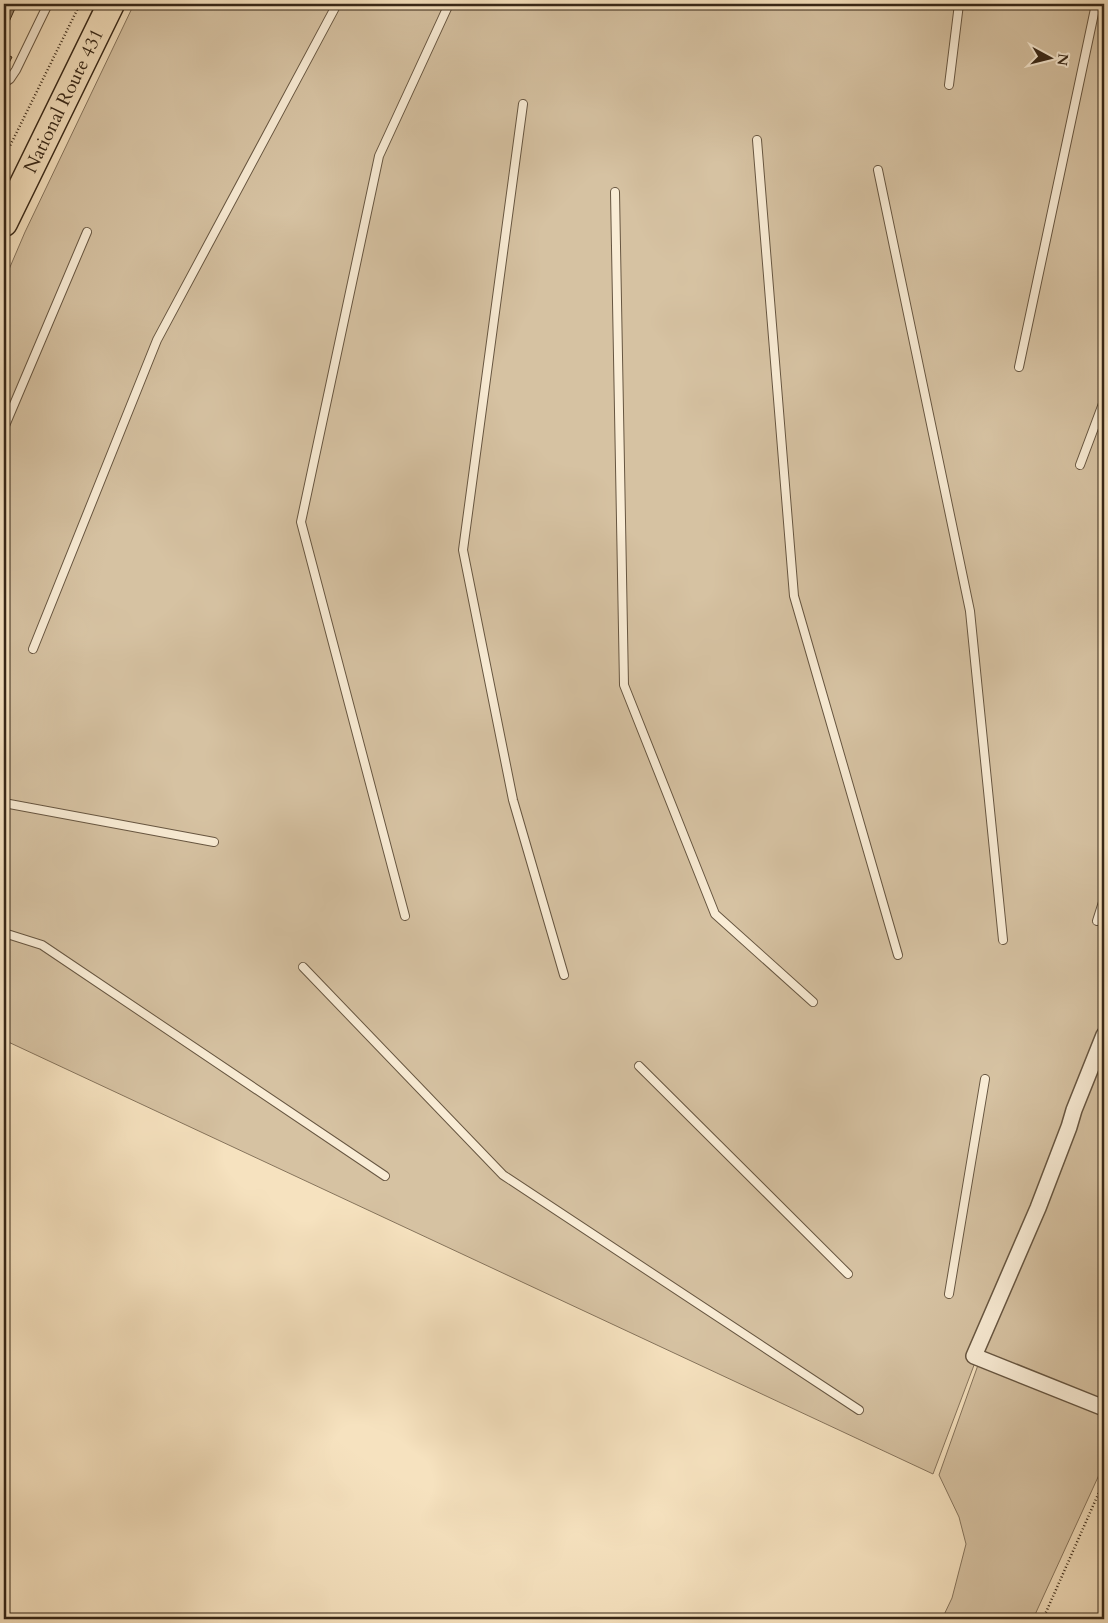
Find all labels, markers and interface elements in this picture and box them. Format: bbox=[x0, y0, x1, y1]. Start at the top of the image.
street label: National Route 431 bbox=[17, 24, 110, 177]
north arrow bbox=[1026, 32, 1076, 82]
text: N bbox=[1052, 52, 1073, 67]

